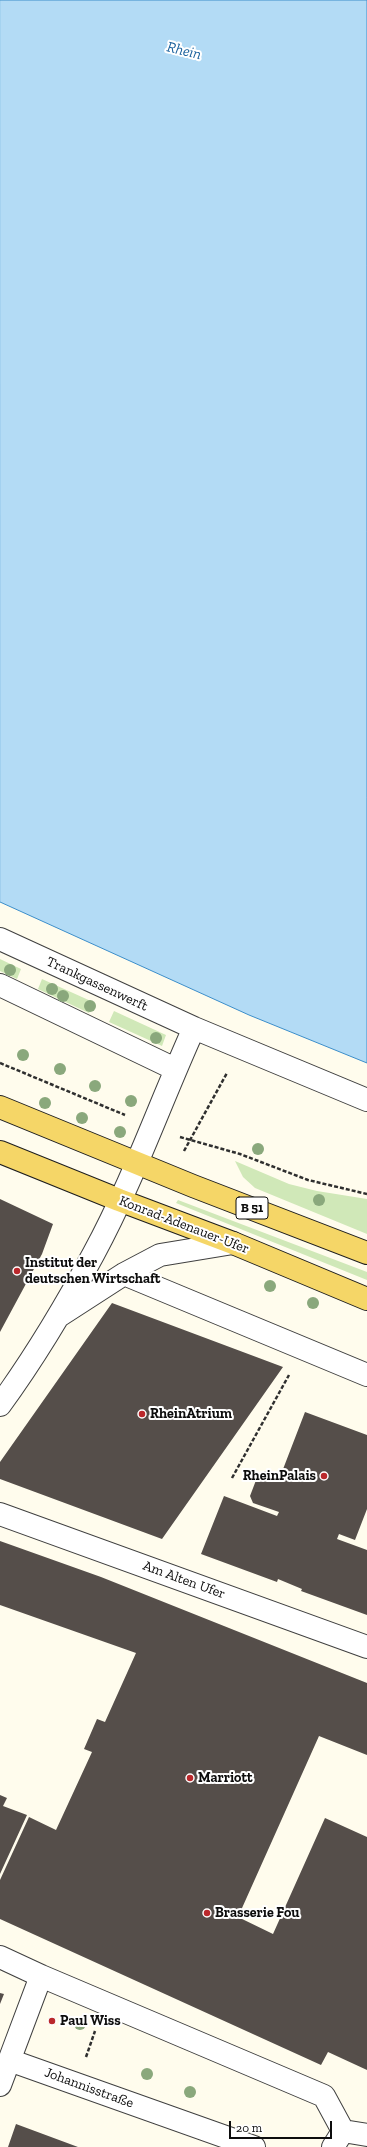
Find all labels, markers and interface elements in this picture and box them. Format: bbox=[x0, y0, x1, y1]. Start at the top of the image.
water label: Rhein bbox=[165, 38, 203, 64]
street label: Trankgassenwerft bbox=[44, 953, 150, 1015]
street label: Konrad-Adenauer-Ufer bbox=[117, 1192, 251, 1258]
road number: B 51 bbox=[236, 1197, 268, 1219]
place label: Institut der deutschen Wirtschaft bbox=[25, 1255, 160, 1288]
marker: Institut der deutschen Wirtschaft bbox=[12, 1266, 22, 1276]
place label: RheinAtrium bbox=[150, 1406, 232, 1422]
marker: RheinAtrium bbox=[137, 1409, 147, 1419]
place label: RheinPalais bbox=[243, 1468, 316, 1484]
marker: RheinPalais bbox=[319, 1471, 329, 1481]
street label: Am Alten Ufer bbox=[140, 1557, 228, 1603]
place label: Marriott bbox=[198, 1770, 253, 1786]
marker: Marriott bbox=[185, 1773, 195, 1783]
place label: Brasserie Fou bbox=[215, 1905, 300, 1921]
marker: Brasserie Fou bbox=[202, 1908, 212, 1918]
place label: Paul Wiss bbox=[60, 2013, 121, 2029]
marker: Paul Wiss bbox=[47, 2016, 57, 2026]
street label: Johannisstraße bbox=[42, 2064, 136, 2112]
scale bar bbox=[231, 2113, 334, 2139]
text: 20 m bbox=[236, 2121, 262, 2135]

